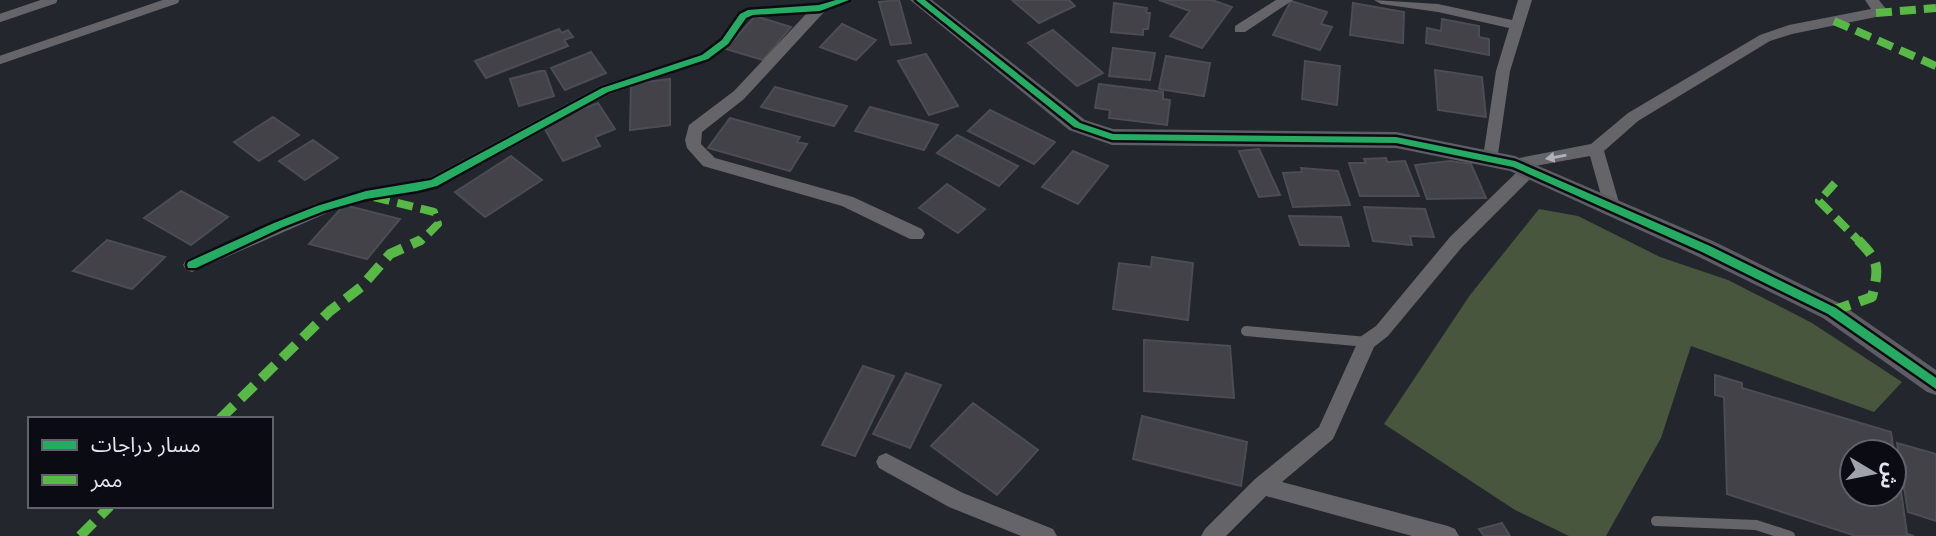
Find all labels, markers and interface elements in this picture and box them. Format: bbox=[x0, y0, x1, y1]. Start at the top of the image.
one-way arrow bbox=[1545, 152, 1567, 163]
legend bbox=[28, 417, 273, 508]
text: مسار دراجات bbox=[91, 430, 201, 459]
north arrow bbox=[1838, 438, 1908, 508]
text: ش bbox=[1874, 461, 1905, 491]
text: ممر bbox=[90, 465, 122, 494]

